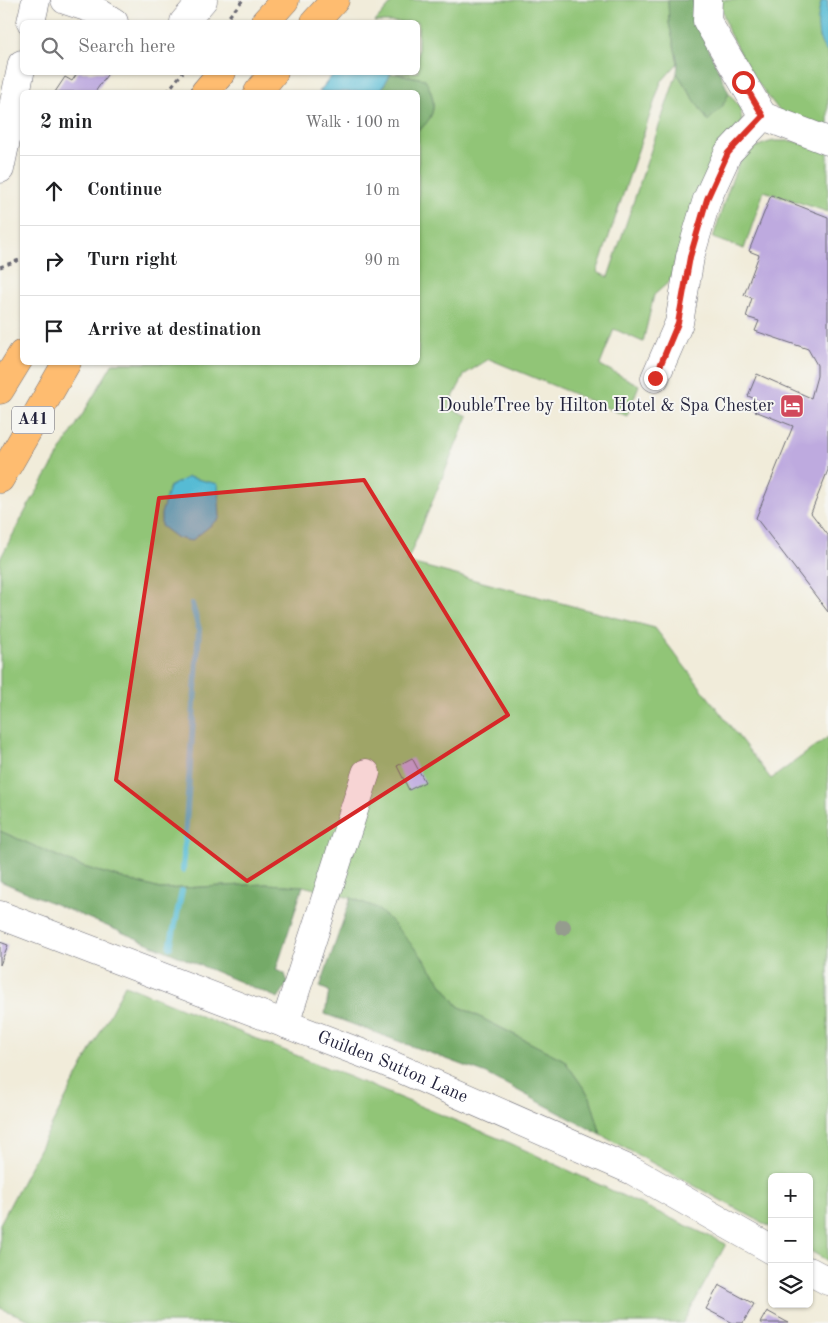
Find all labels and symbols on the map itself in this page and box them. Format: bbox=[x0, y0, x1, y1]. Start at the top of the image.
route start bbox=[732, 71, 755, 94]
route end bbox=[644, 367, 667, 390]
hotel icon: DoubleTree by Hilton Hotel & Spa Chester bbox=[779, 393, 805, 419]
place label: DoubleTree by Hilton Hotel & Spa Chester bbox=[438, 397, 775, 415]
road number: A41 bbox=[12, 406, 54, 434]
street label: Guilden Sutton Lane bbox=[315, 1028, 470, 1106]

